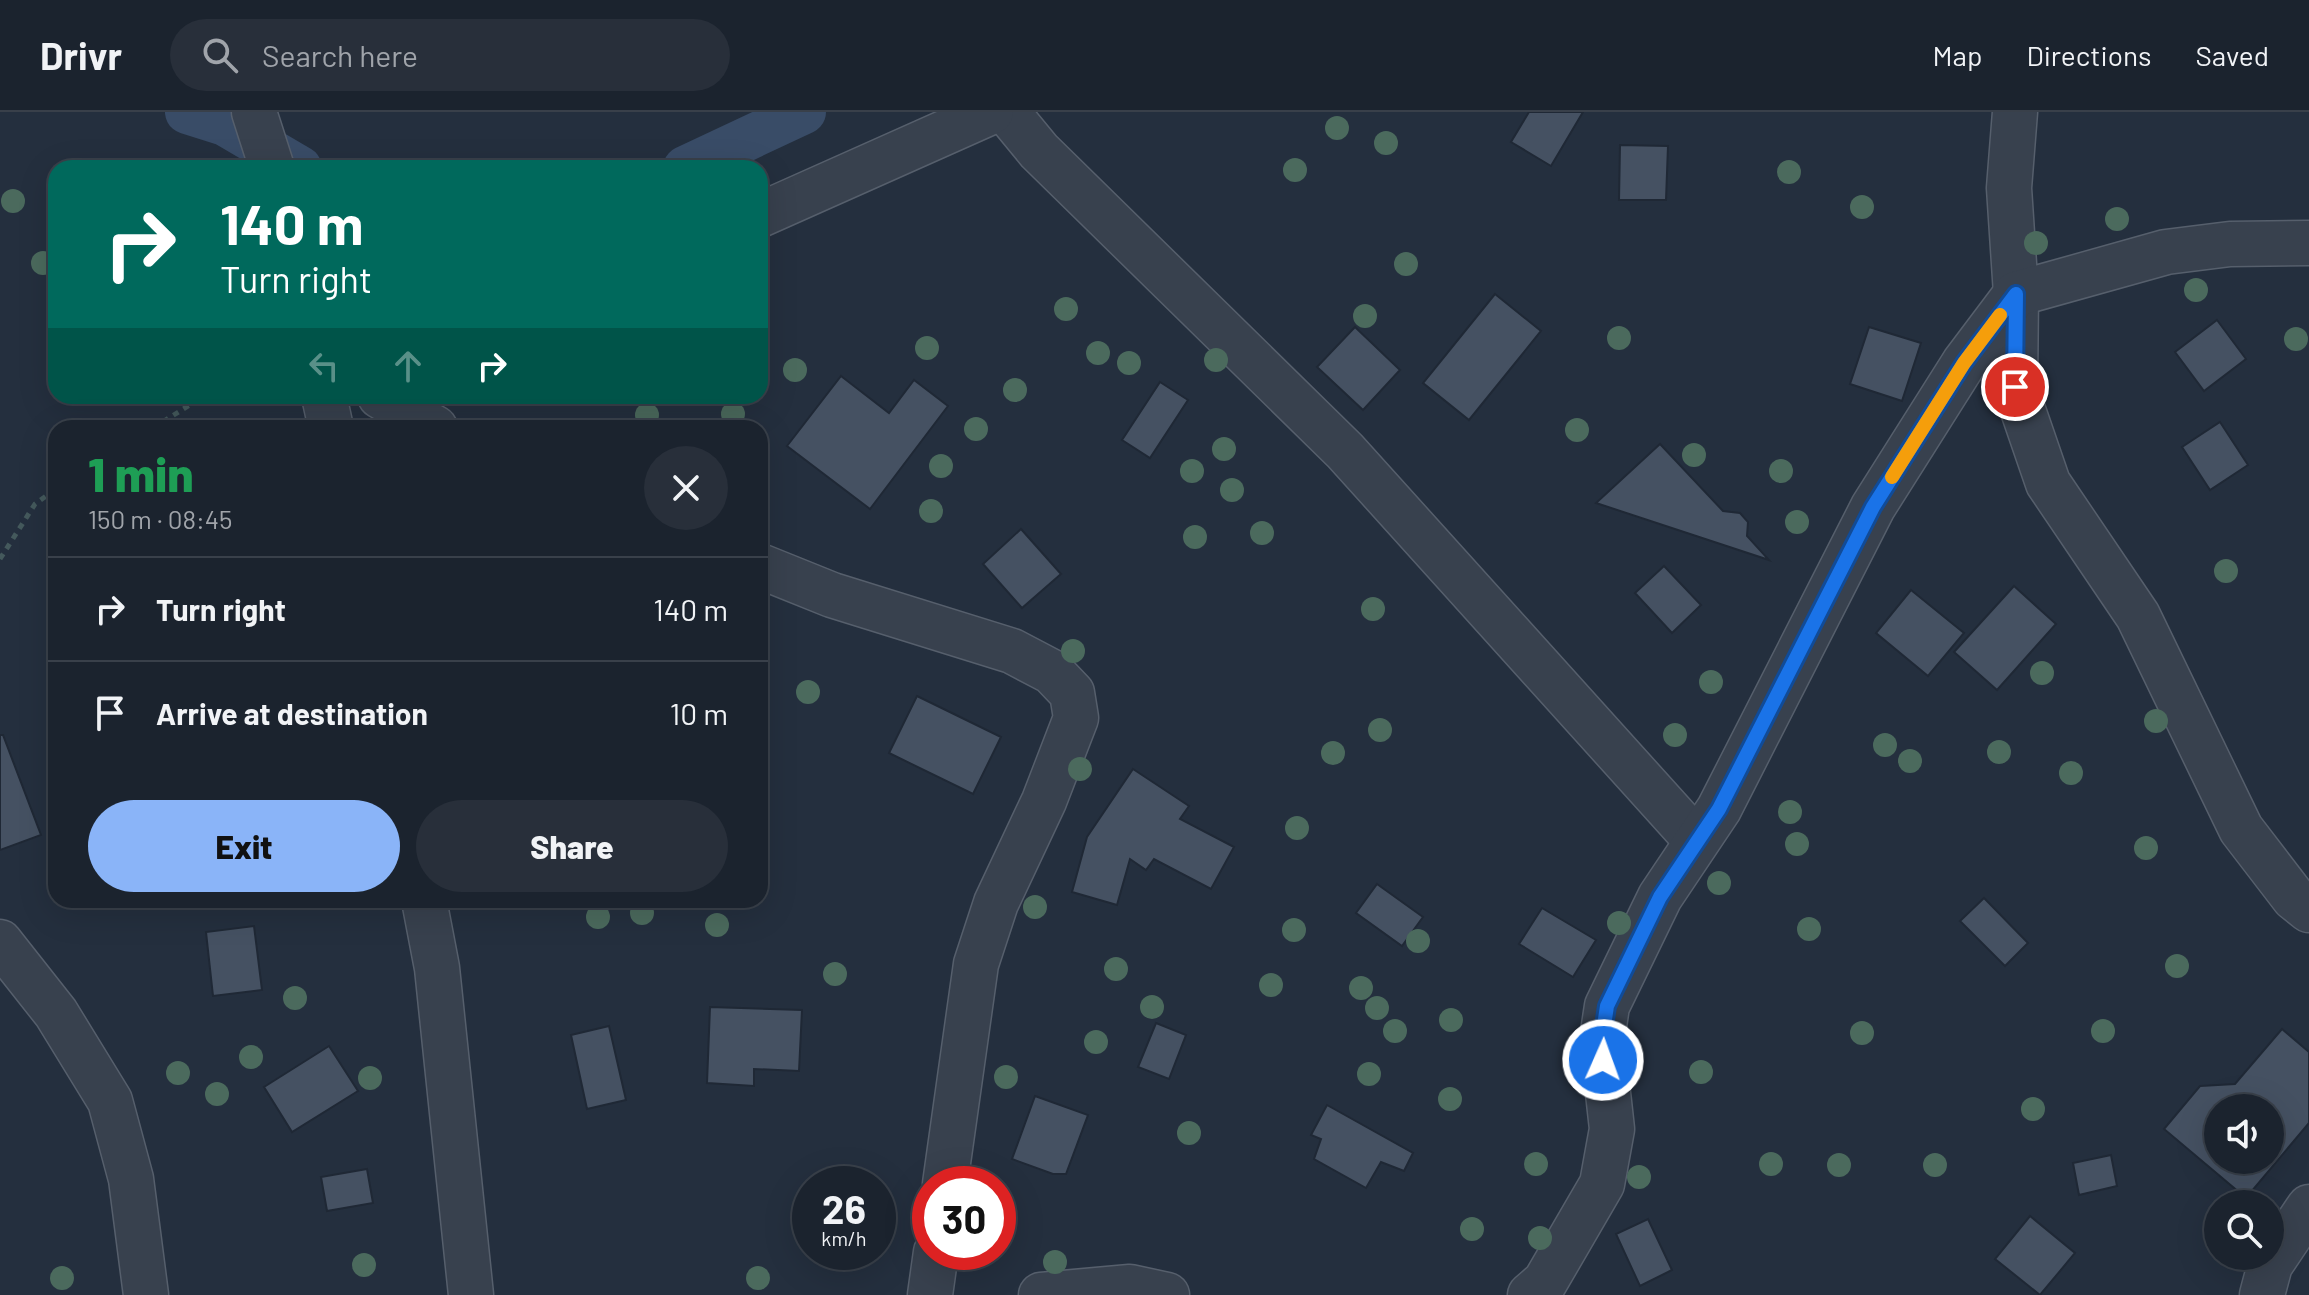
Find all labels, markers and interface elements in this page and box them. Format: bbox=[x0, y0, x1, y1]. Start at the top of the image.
search box bbox=[170, 19, 730, 91]
text: Drivr bbox=[40, 32, 122, 78]
icon: search bbox=[198, 33, 242, 77]
text: Search here bbox=[262, 37, 418, 73]
text: Map bbox=[1933, 38, 1982, 72]
text: Directions bbox=[2026, 38, 2152, 72]
text: Saved bbox=[2196, 38, 2269, 72]
text: 140 m bbox=[220, 189, 364, 256]
icon: right bbox=[88, 192, 192, 296]
text: Turn right bbox=[220, 257, 372, 300]
icon: left bbox=[302, 344, 346, 388]
icon: ahead bbox=[386, 344, 430, 388]
icon: right bbox=[470, 344, 514, 388]
pin bbox=[1981, 353, 2049, 421]
icon: arrive bbox=[1993, 365, 2037, 409]
text: 1 min bbox=[88, 444, 194, 502]
button: close bbox=[644, 446, 728, 530]
text: 150 m · 08:45 bbox=[88, 503, 232, 534]
icon: right bbox=[88, 587, 132, 631]
text: Turn right bbox=[156, 591, 286, 627]
text: 140 m bbox=[653, 591, 728, 627]
icon: arrive bbox=[88, 691, 132, 735]
text: Arrive at destination bbox=[156, 695, 428, 731]
text: 10 m bbox=[670, 695, 728, 731]
button: Exit bbox=[88, 800, 400, 892]
button: Share bbox=[416, 800, 728, 892]
position arrow bbox=[1561, 1018, 1645, 1102]
map controls bbox=[2204, 1094, 2284, 1270]
button: sound bbox=[2204, 1094, 2284, 1174]
speed limit sign: 30 bbox=[912, 1166, 1016, 1270]
text: 26 bbox=[822, 1184, 866, 1232]
button: search bbox=[2204, 1190, 2284, 1270]
text: km/h bbox=[821, 1226, 867, 1250]

